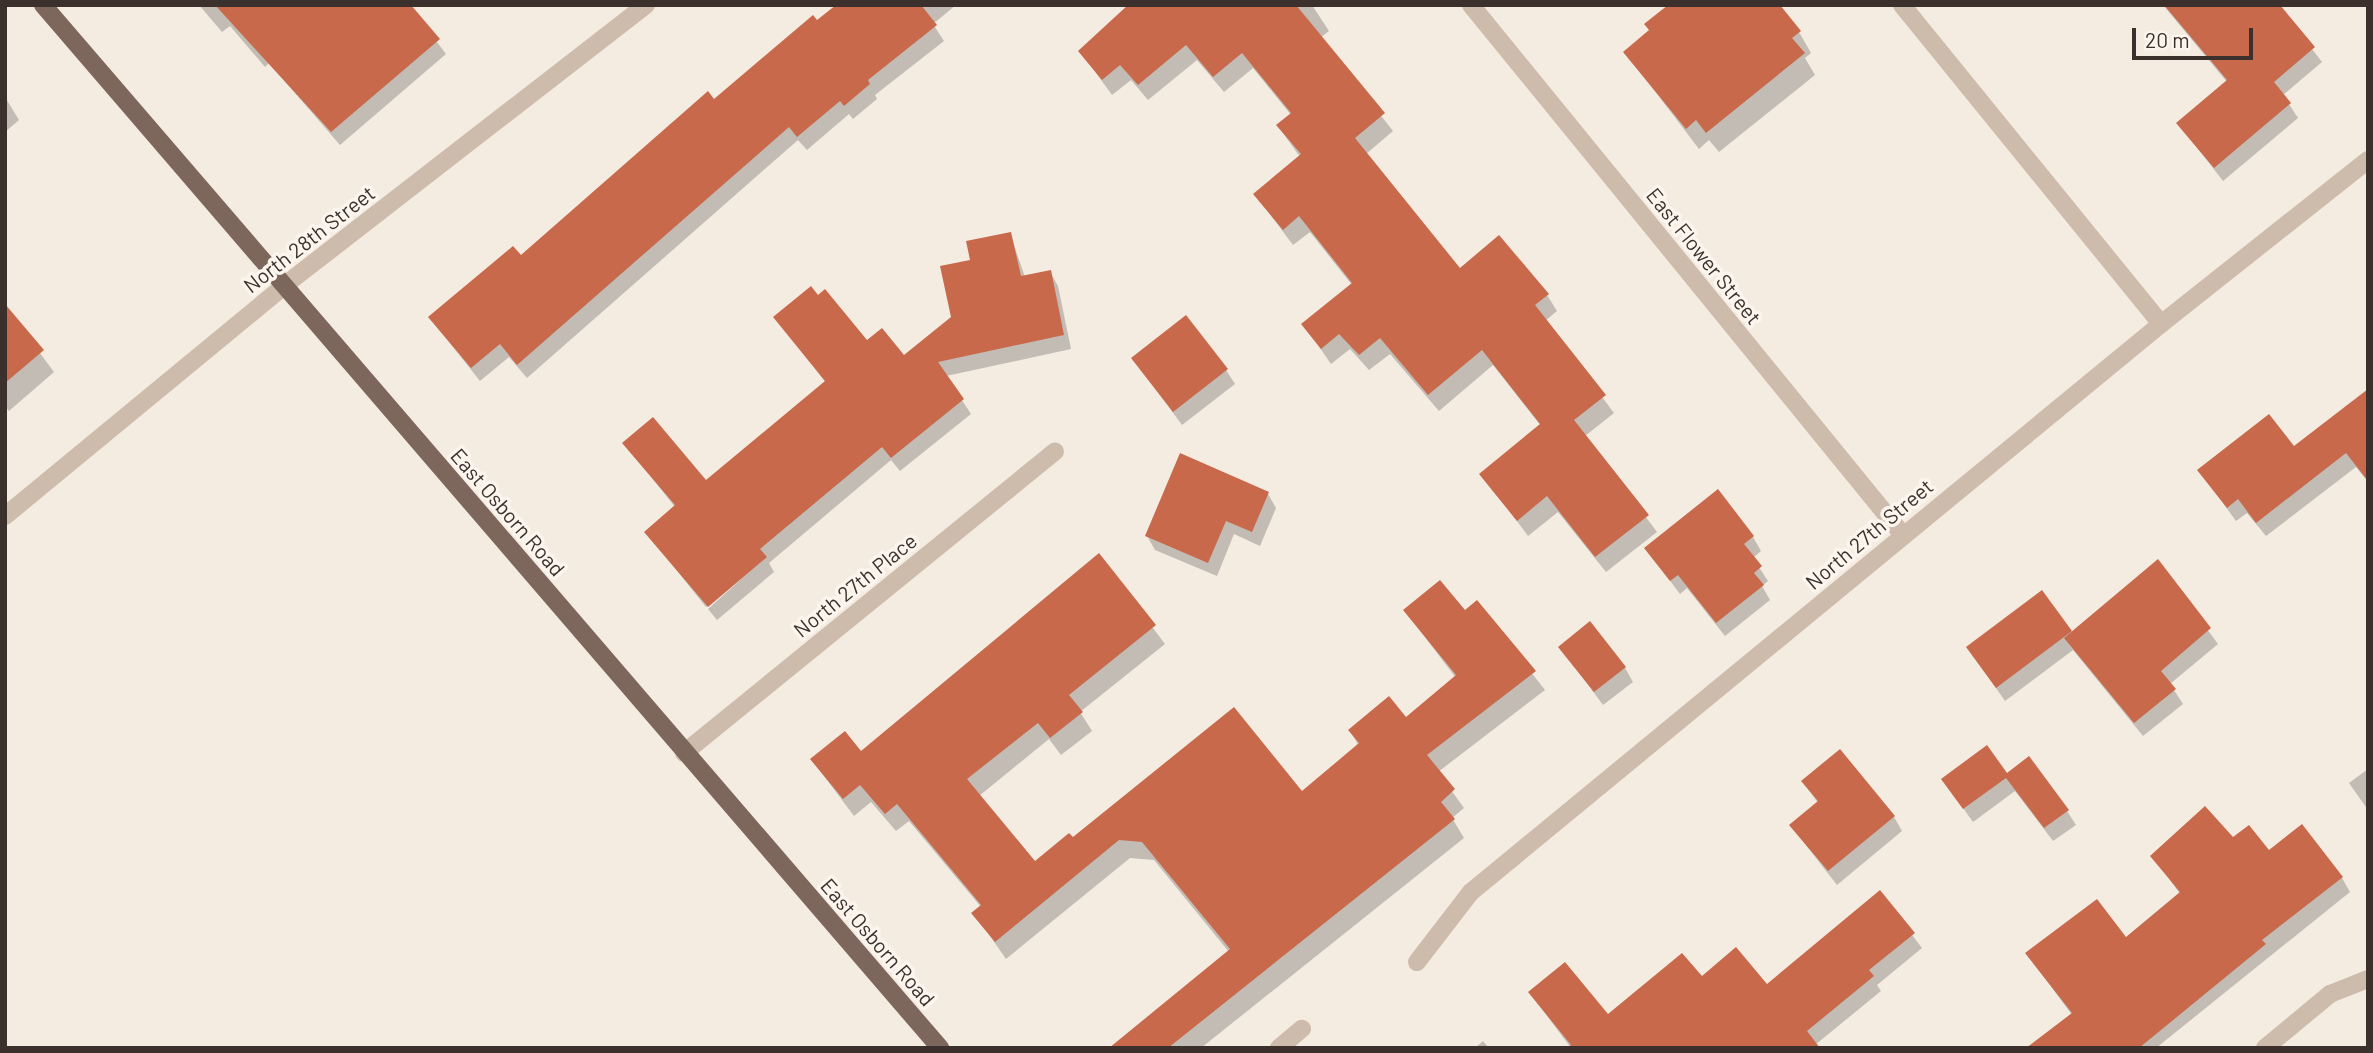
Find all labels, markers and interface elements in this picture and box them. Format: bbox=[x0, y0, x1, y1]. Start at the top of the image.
scale bar bbox=[2135, 14, 2256, 58]
text: 20 m bbox=[2145, 27, 2190, 52]
street label: North 28th Street bbox=[238, 180, 380, 298]
street label: East Flower Street bbox=[1641, 183, 1767, 329]
street label: East Osborn Road bbox=[446, 443, 570, 581]
street label: North 27th Street bbox=[1800, 473, 1938, 595]
street label: North 27th Place bbox=[788, 528, 922, 642]
street label: East Osborn Road bbox=[816, 873, 940, 1011]

